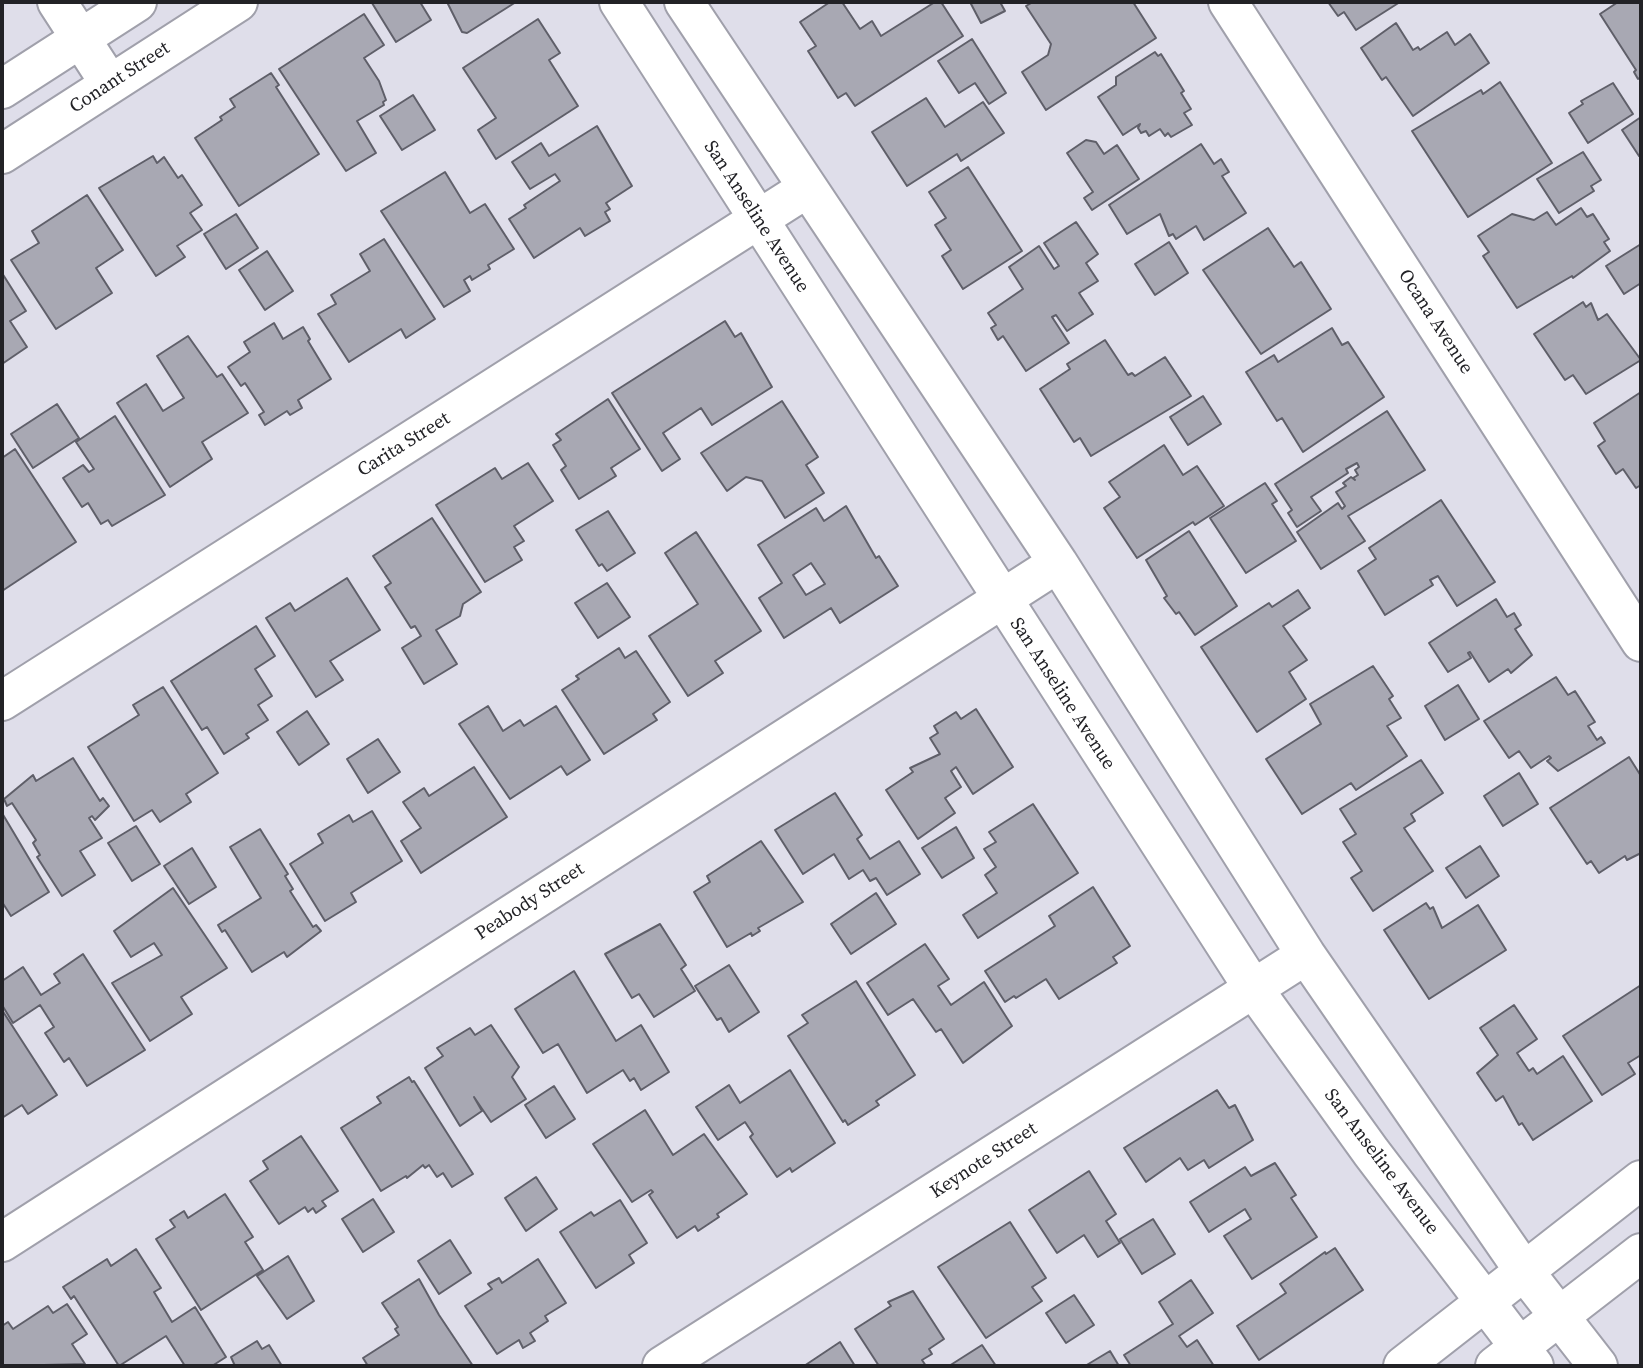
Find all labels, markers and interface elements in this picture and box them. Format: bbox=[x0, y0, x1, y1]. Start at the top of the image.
street label: Conant Street bbox=[66, 37, 174, 119]
street label: San Anseline Avenue bbox=[698, 137, 814, 297]
street label: Ocana Avenue bbox=[1393, 265, 1477, 379]
street label: Carita Street bbox=[354, 408, 454, 482]
street label: San Anseline Avenue bbox=[1004, 614, 1120, 774]
street label: Peabody Street bbox=[471, 858, 589, 946]
street label: San Anseline Avenue bbox=[1319, 1085, 1443, 1239]
street label: Keynote Street bbox=[926, 1118, 1042, 1204]

